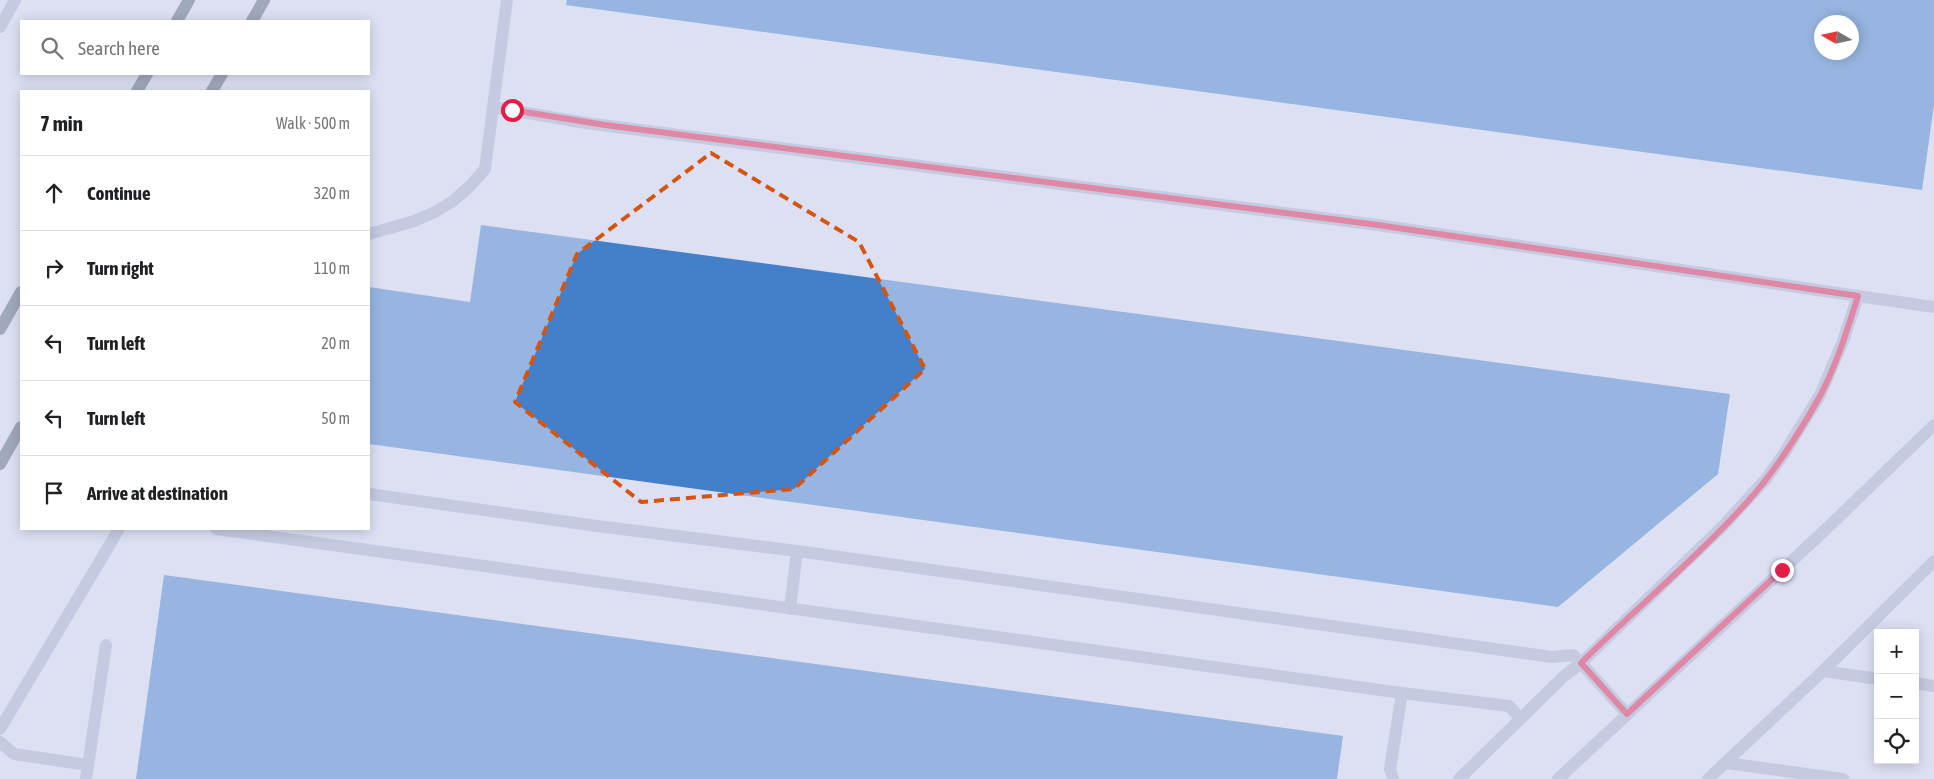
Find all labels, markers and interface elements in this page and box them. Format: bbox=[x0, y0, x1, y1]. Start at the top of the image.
north arrow bbox=[1814, 15, 1859, 60]
search box bbox=[20, 20, 370, 75]
icon: search bbox=[38, 34, 66, 62]
text: Search here bbox=[78, 37, 160, 59]
route start bbox=[501, 99, 524, 122]
text: 7 min bbox=[40, 111, 83, 135]
text: Walk · 500 m bbox=[276, 114, 350, 132]
icon: ahead bbox=[40, 179, 68, 207]
text: Continue bbox=[87, 182, 151, 204]
text: 320 m bbox=[314, 184, 350, 202]
icon: right bbox=[40, 254, 68, 282]
text: Turn right bbox=[87, 257, 154, 279]
text: 110 m bbox=[314, 259, 350, 277]
icon: left bbox=[40, 329, 68, 357]
text: Turn left bbox=[87, 332, 145, 354]
text: 20 m bbox=[321, 334, 350, 352]
icon: left bbox=[40, 404, 68, 432]
text: Turn left bbox=[87, 407, 145, 429]
text: 50 m bbox=[321, 409, 350, 427]
icon: arrive bbox=[40, 479, 68, 507]
text: Arrive at destination bbox=[87, 482, 228, 504]
route end bbox=[1771, 559, 1794, 582]
map controls bbox=[1874, 629, 1919, 764]
button: + bbox=[1874, 629, 1919, 674]
button: − bbox=[1874, 674, 1919, 719]
button: locate bbox=[1874, 719, 1919, 764]

